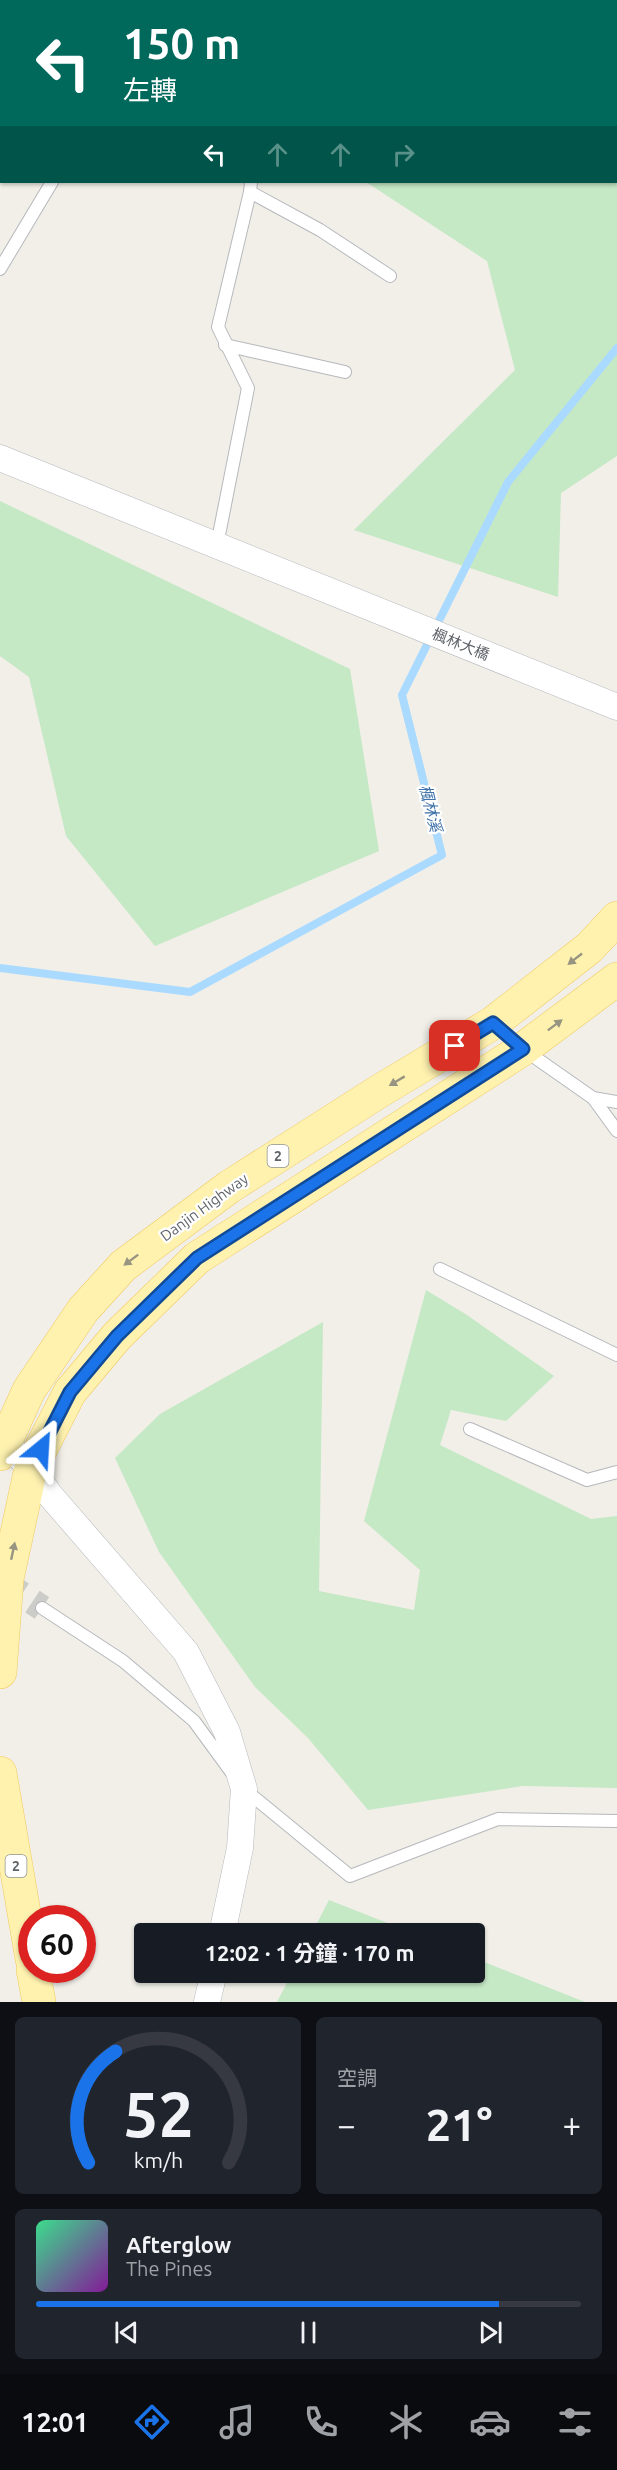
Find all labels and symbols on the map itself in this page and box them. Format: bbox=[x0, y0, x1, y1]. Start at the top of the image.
street label: 楓林大橋 bbox=[430, 625, 492, 663]
water label: 楓林溪 bbox=[416, 783, 446, 835]
one-way arrow bbox=[567, 952, 583, 965]
one-way arrow bbox=[547, 1019, 563, 1031]
pin bbox=[429, 1020, 480, 1071]
one-way arrow bbox=[389, 1075, 405, 1086]
road number: 2 bbox=[268, 1145, 288, 1167]
street label: Danjin Highway bbox=[157, 1170, 251, 1244]
one-way arrow bbox=[124, 1253, 139, 1265]
position arrow bbox=[9, 1417, 73, 1481]
one-way arrow bbox=[9, 1542, 18, 1561]
road number: 2 bbox=[5, 1855, 26, 1877]
speed limit sign: 60 bbox=[18, 1905, 96, 1983]

